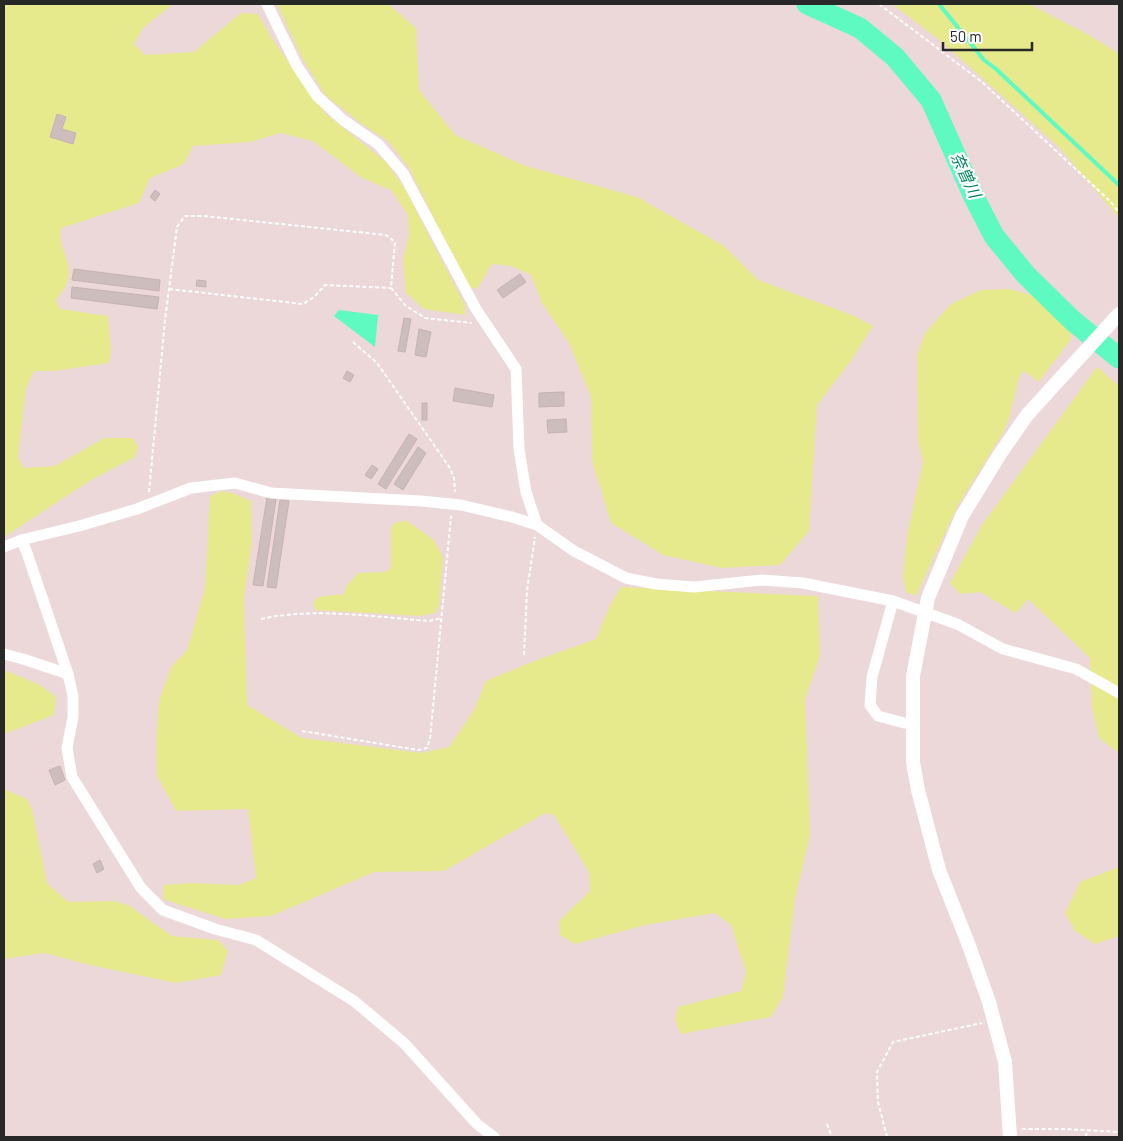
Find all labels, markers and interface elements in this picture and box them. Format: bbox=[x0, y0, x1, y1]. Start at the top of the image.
scale bar bbox=[943, 20, 1032, 52]
text: 50 m bbox=[950, 27, 982, 45]
water label: 奈曽川 bbox=[948, 149, 986, 202]

